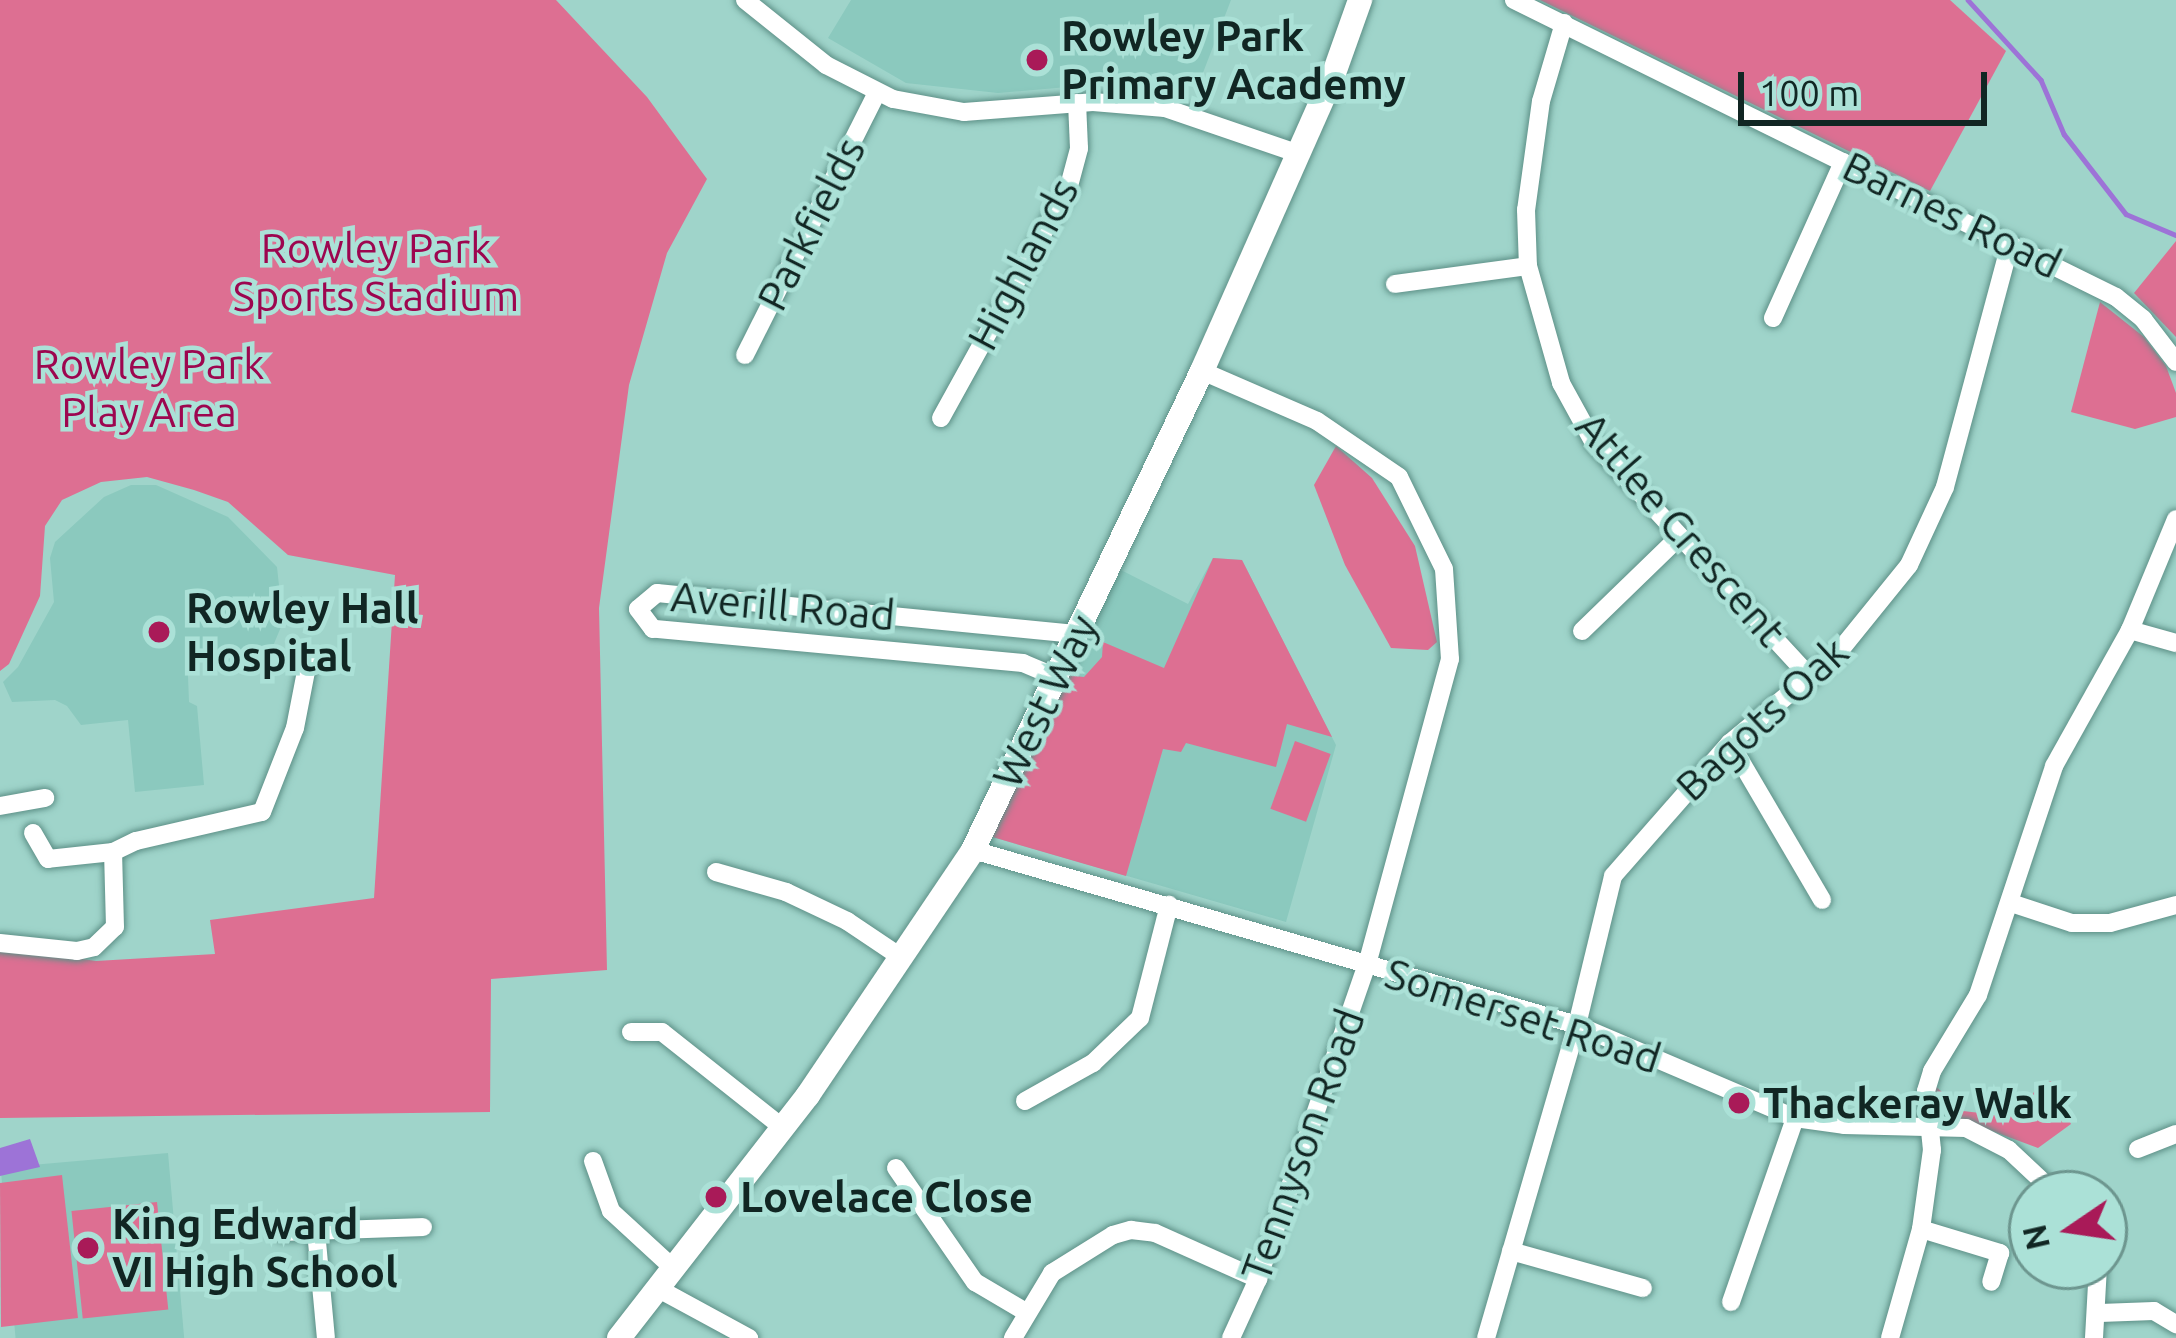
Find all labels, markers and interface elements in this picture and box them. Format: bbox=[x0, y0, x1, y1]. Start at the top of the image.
place label: Rowley Park Primary Academy bbox=[1061, 11, 1406, 110]
marker: Rowley Park Primary Academy bbox=[1024, 47, 1050, 73]
scale bar bbox=[1744, 48, 1993, 122]
text: 100 m bbox=[1759, 72, 1859, 113]
street label: Parkfields bbox=[746, 129, 876, 319]
street label: Barnes Road bbox=[1835, 141, 2069, 289]
street label: Highlands bbox=[957, 170, 1089, 358]
park label: Rowley Park Sports Stadium bbox=[233, 223, 519, 322]
park label: Rowley Park Play Area bbox=[34, 339, 264, 437]
street label: Attlee Crescent bbox=[1566, 402, 1796, 656]
street label: Averill Road bbox=[669, 571, 897, 641]
place label: Rowley Hall Hospital bbox=[186, 583, 418, 682]
street label: West Way bbox=[982, 607, 1108, 795]
marker: Rowley Hall Hospital bbox=[143, 616, 175, 648]
street label: Bagots Oak bbox=[1666, 627, 1858, 811]
street label: Somerset Road bbox=[1379, 948, 1667, 1084]
street label: Tennyson Road bbox=[1230, 1002, 1376, 1288]
place label: Thackeray Walk bbox=[1763, 1078, 2072, 1128]
marker: Thackeray Walk bbox=[1726, 1090, 1752, 1116]
north arrow bbox=[2008, 1170, 2128, 1290]
place label: Lovelace Close bbox=[740, 1172, 1033, 1222]
marker: Lovelace Close bbox=[703, 1184, 729, 1210]
place label: King Edward VI High School bbox=[112, 1199, 398, 1298]
text: N bbox=[2015, 1221, 2056, 1254]
marker: King Edward VI High School bbox=[75, 1235, 101, 1261]

